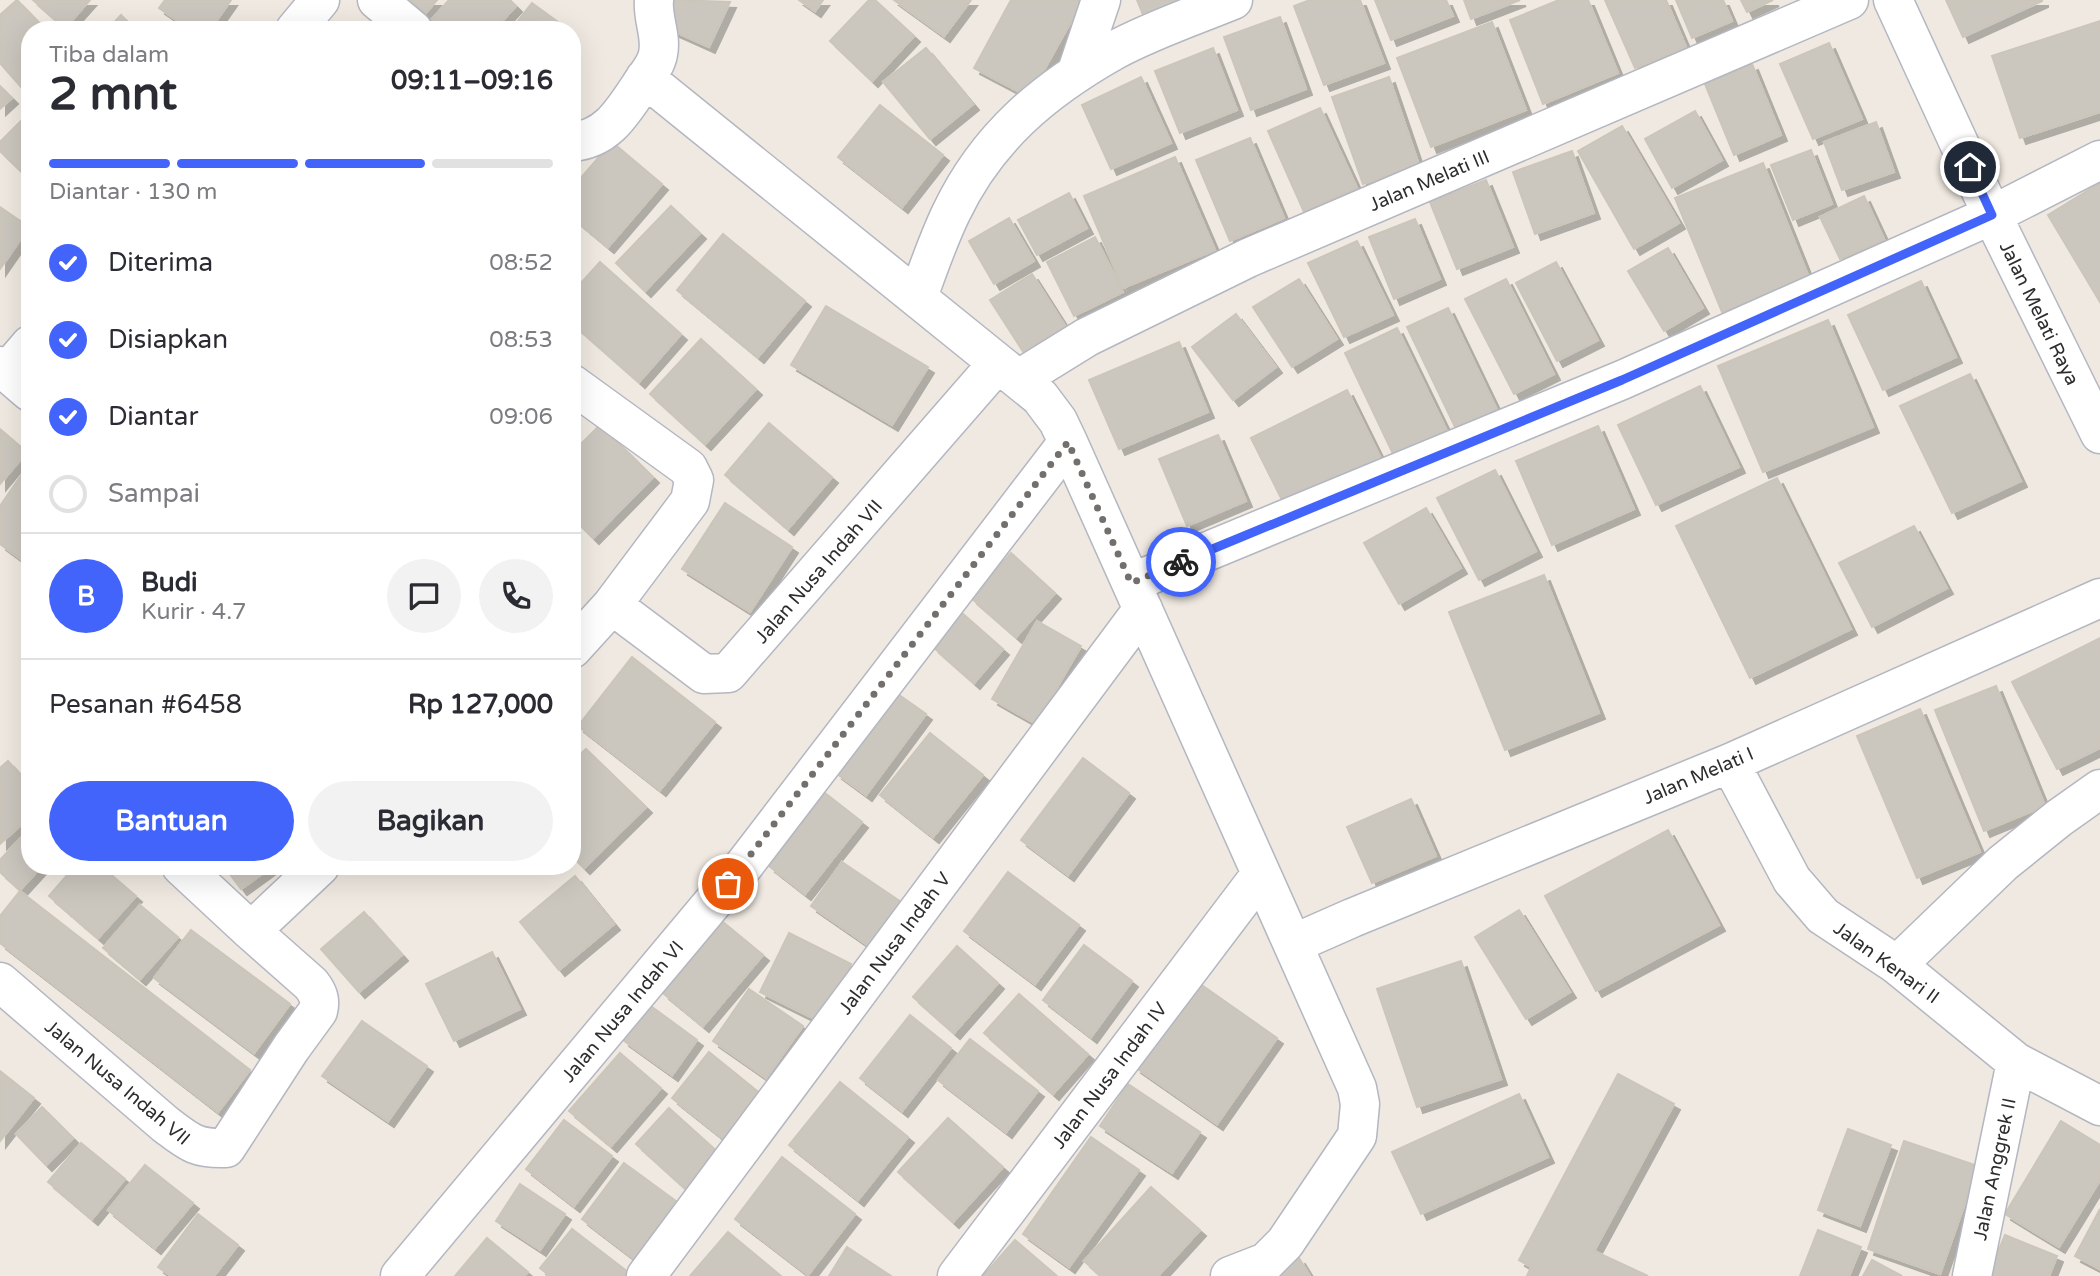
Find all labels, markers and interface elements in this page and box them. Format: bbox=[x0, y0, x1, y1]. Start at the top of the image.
text: Tiba dalam bbox=[49, 41, 169, 69]
text: 09:11–09:16 bbox=[391, 65, 553, 96]
text: 2 mnt bbox=[49, 67, 177, 122]
pin bbox=[1940, 137, 2000, 197]
street label: Jalan Melati III bbox=[1366, 146, 1493, 216]
icon: home bbox=[1951, 148, 1989, 186]
text: Diantar · 130 m bbox=[49, 178, 217, 206]
street label: Jalan Melati Raya bbox=[1995, 238, 2083, 389]
icon: check bbox=[49, 244, 87, 282]
text: Diterima bbox=[108, 247, 213, 278]
text: 08:52 bbox=[489, 249, 553, 277]
icon: check bbox=[49, 321, 87, 359]
text: Disiapkan bbox=[108, 324, 228, 355]
text: 08:53 bbox=[489, 326, 553, 354]
icon: check bbox=[49, 398, 87, 436]
text: Diantar bbox=[108, 401, 198, 432]
text: 09:06 bbox=[489, 403, 553, 431]
text: Sampai bbox=[108, 478, 200, 509]
street label: Jalan Nusa Indah VII bbox=[751, 495, 887, 648]
courier bbox=[1146, 527, 1216, 597]
icon: bike bbox=[1162, 543, 1200, 581]
button: chat bbox=[387, 559, 461, 633]
button: phone bbox=[479, 559, 553, 633]
text: Budi bbox=[141, 567, 198, 598]
text: B bbox=[77, 581, 95, 612]
text: Kurir · 4.7 bbox=[141, 598, 246, 626]
text: Pesanan #6458 bbox=[49, 689, 242, 720]
text: Rp 127,000 bbox=[408, 689, 553, 720]
street label: Jalan Melati I bbox=[1640, 743, 1757, 809]
button: Bantuan bbox=[49, 781, 294, 861]
button: Bagikan bbox=[308, 781, 553, 861]
pin bbox=[698, 854, 758, 914]
icon: bag bbox=[709, 865, 747, 903]
street label: Jalan Nusa Indah V bbox=[834, 868, 955, 1019]
street label: Jalan Kenari II bbox=[1829, 917, 1943, 1008]
street label: Jalan Nusa Indah VI bbox=[557, 937, 688, 1087]
street label: Jalan Nusa Indah IV bbox=[1048, 998, 1172, 1153]
street label: Jalan Nusa Indah VII bbox=[40, 1016, 194, 1150]
street label: Jalan Anggrek II bbox=[1969, 1096, 2021, 1242]

